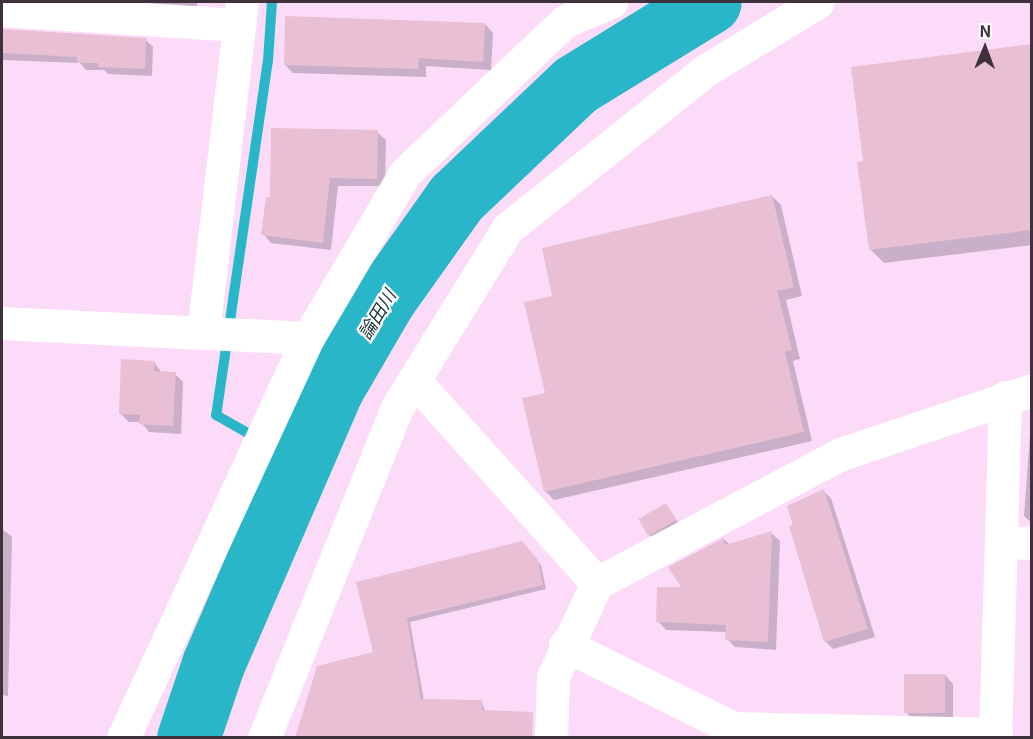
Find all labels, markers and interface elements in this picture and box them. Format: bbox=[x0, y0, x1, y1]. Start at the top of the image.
north arrow bbox=[955, 18, 1015, 78]
text: N bbox=[979, 18, 992, 42]
water label: 論田川 bbox=[353, 285, 399, 343]

